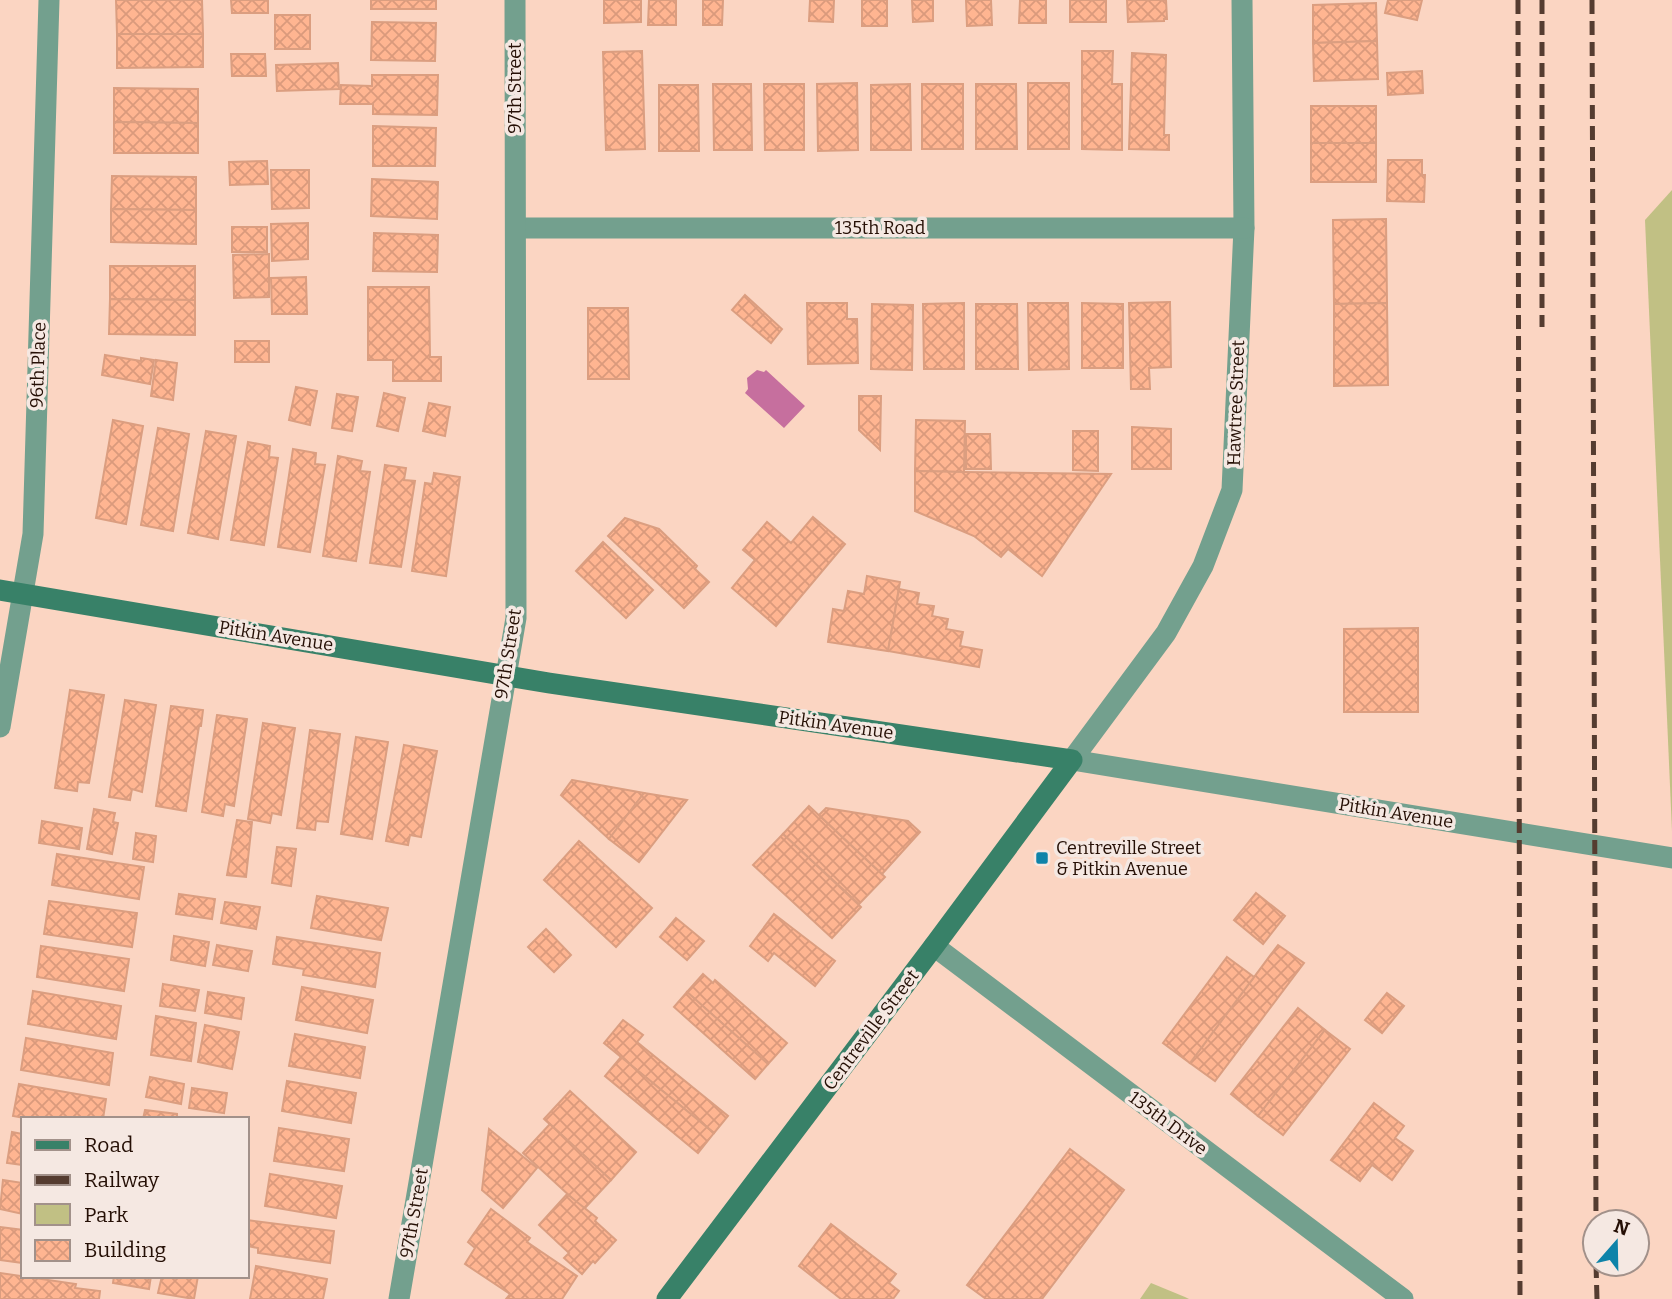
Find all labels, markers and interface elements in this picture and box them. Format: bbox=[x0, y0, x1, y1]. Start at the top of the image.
street label: 97th Street bbox=[504, 42, 526, 134]
street label: 135th Road bbox=[835, 217, 926, 239]
street label: 96th Place bbox=[26, 322, 50, 408]
street label: Hawtree Street bbox=[1223, 339, 1249, 466]
street label: 97th Street bbox=[490, 607, 526, 701]
street label: Pitkin Avenue bbox=[217, 616, 335, 656]
street label: Pitkin Avenue bbox=[777, 706, 895, 744]
street label: Pitkin Avenue bbox=[1337, 793, 1455, 833]
place label: Centreville Street & Pitkin Avenue bbox=[1056, 837, 1202, 880]
marker: Centreville Street & Pitkin Avenue bbox=[1034, 850, 1050, 866]
street label: Centreville Street bbox=[818, 965, 924, 1095]
street label: 135th Drive bbox=[1124, 1086, 1212, 1160]
legend bbox=[21, 1117, 248, 1278]
text: Road bbox=[84, 1132, 133, 1158]
street label: 97th Street bbox=[395, 1166, 433, 1260]
text: Railway bbox=[84, 1167, 160, 1193]
text: Park bbox=[84, 1202, 128, 1228]
north arrow bbox=[1581, 1208, 1651, 1278]
text: N bbox=[1611, 1214, 1633, 1241]
text: Building bbox=[84, 1237, 167, 1263]

